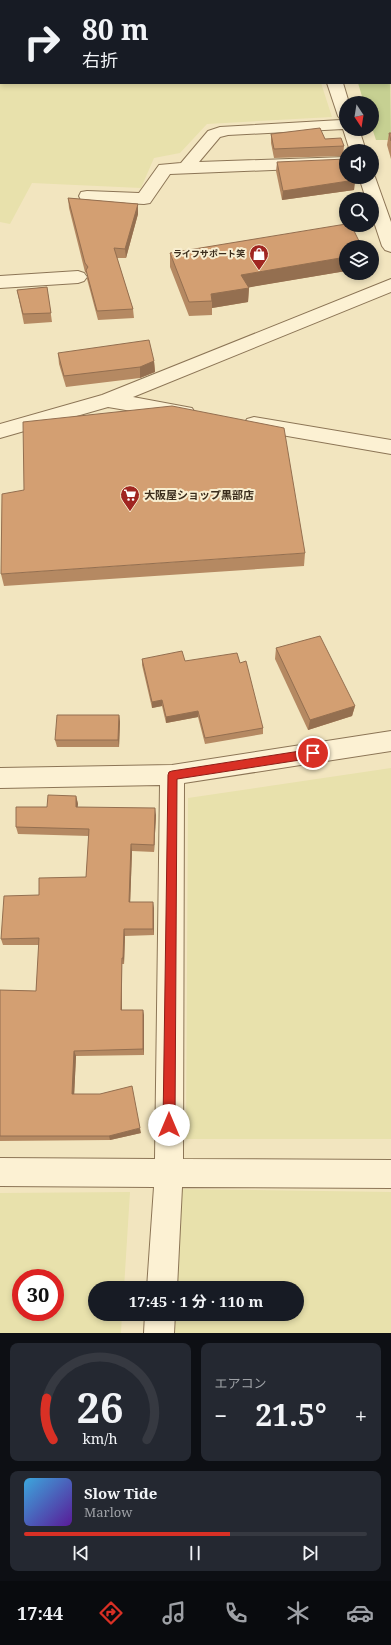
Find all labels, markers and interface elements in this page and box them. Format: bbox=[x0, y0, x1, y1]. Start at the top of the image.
text: 80 m bbox=[82, 10, 149, 48]
icon: right bbox=[16, 16, 68, 68]
text: 右折 bbox=[82, 48, 118, 72]
north arrow bbox=[339, 96, 379, 136]
map controls bbox=[339, 96, 379, 280]
button: sound bbox=[339, 144, 379, 184]
button: search bbox=[339, 192, 379, 232]
button: layers bbox=[339, 240, 379, 280]
shop icon: ライフサポート笑 bbox=[248, 243, 270, 271]
place label: ライフサポート笑 bbox=[173, 247, 245, 260]
supermarket icon: 大阪屋ショップ黒部店 bbox=[119, 484, 141, 512]
place label: 大阪屋ショップ黒部店 bbox=[144, 487, 254, 502]
pin bbox=[296, 736, 330, 770]
icon: arrive bbox=[302, 742, 324, 764]
position arrow bbox=[148, 1104, 190, 1146]
speed limit sign: 30 bbox=[12, 1269, 64, 1321]
text: 17:45 · 1 分 · 110 m bbox=[129, 1291, 263, 1311]
text: エアコン bbox=[215, 1374, 267, 1392]
text: 26 bbox=[77, 1379, 124, 1435]
text: 21.5° bbox=[255, 1394, 327, 1435]
text: − bbox=[215, 1400, 227, 1430]
text: + bbox=[355, 1400, 367, 1430]
text: km/h bbox=[83, 1429, 118, 1448]
text: Slow Tide bbox=[84, 1483, 157, 1503]
text: Marlow bbox=[84, 1503, 132, 1521]
icon: previous bbox=[70, 1542, 92, 1564]
icon: pause bbox=[184, 1542, 206, 1564]
icon: next bbox=[299, 1542, 321, 1564]
icon: directions bbox=[97, 1599, 125, 1627]
icon: music bbox=[160, 1599, 188, 1627]
icon: phone bbox=[222, 1599, 250, 1627]
icon: climate bbox=[284, 1599, 312, 1627]
icon: car bbox=[346, 1599, 374, 1627]
text: 17:44 bbox=[17, 1601, 63, 1625]

